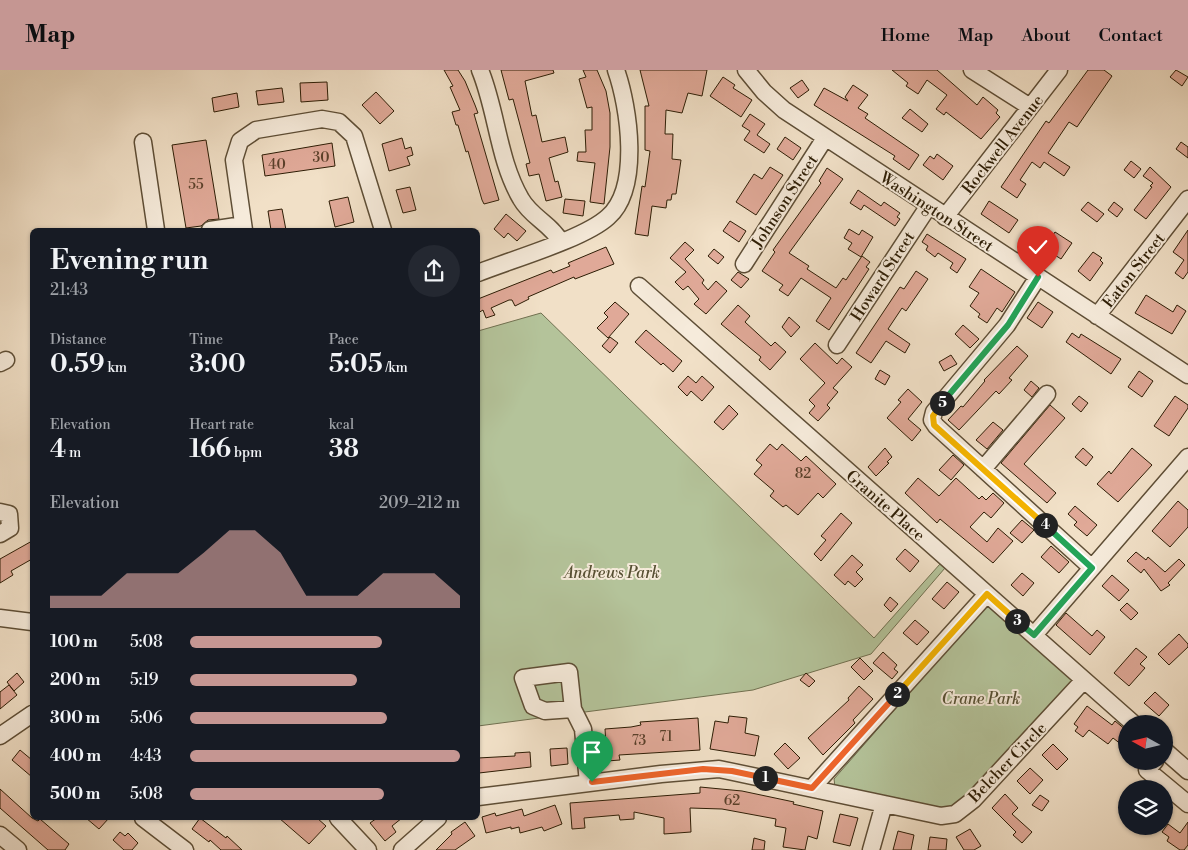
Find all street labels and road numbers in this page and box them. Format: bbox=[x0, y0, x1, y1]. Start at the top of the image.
street label: Rockwell Avenue bbox=[958, 91, 1048, 198]
street label: Johnson Street bbox=[747, 151, 823, 253]
street label: Washington Street bbox=[875, 167, 998, 256]
street label: Howard Street bbox=[846, 227, 920, 325]
street label: Eaton Street bbox=[1098, 229, 1170, 312]
street label: Granite Place bbox=[842, 466, 929, 546]
street label: Belcher Circle bbox=[964, 718, 1051, 808]

